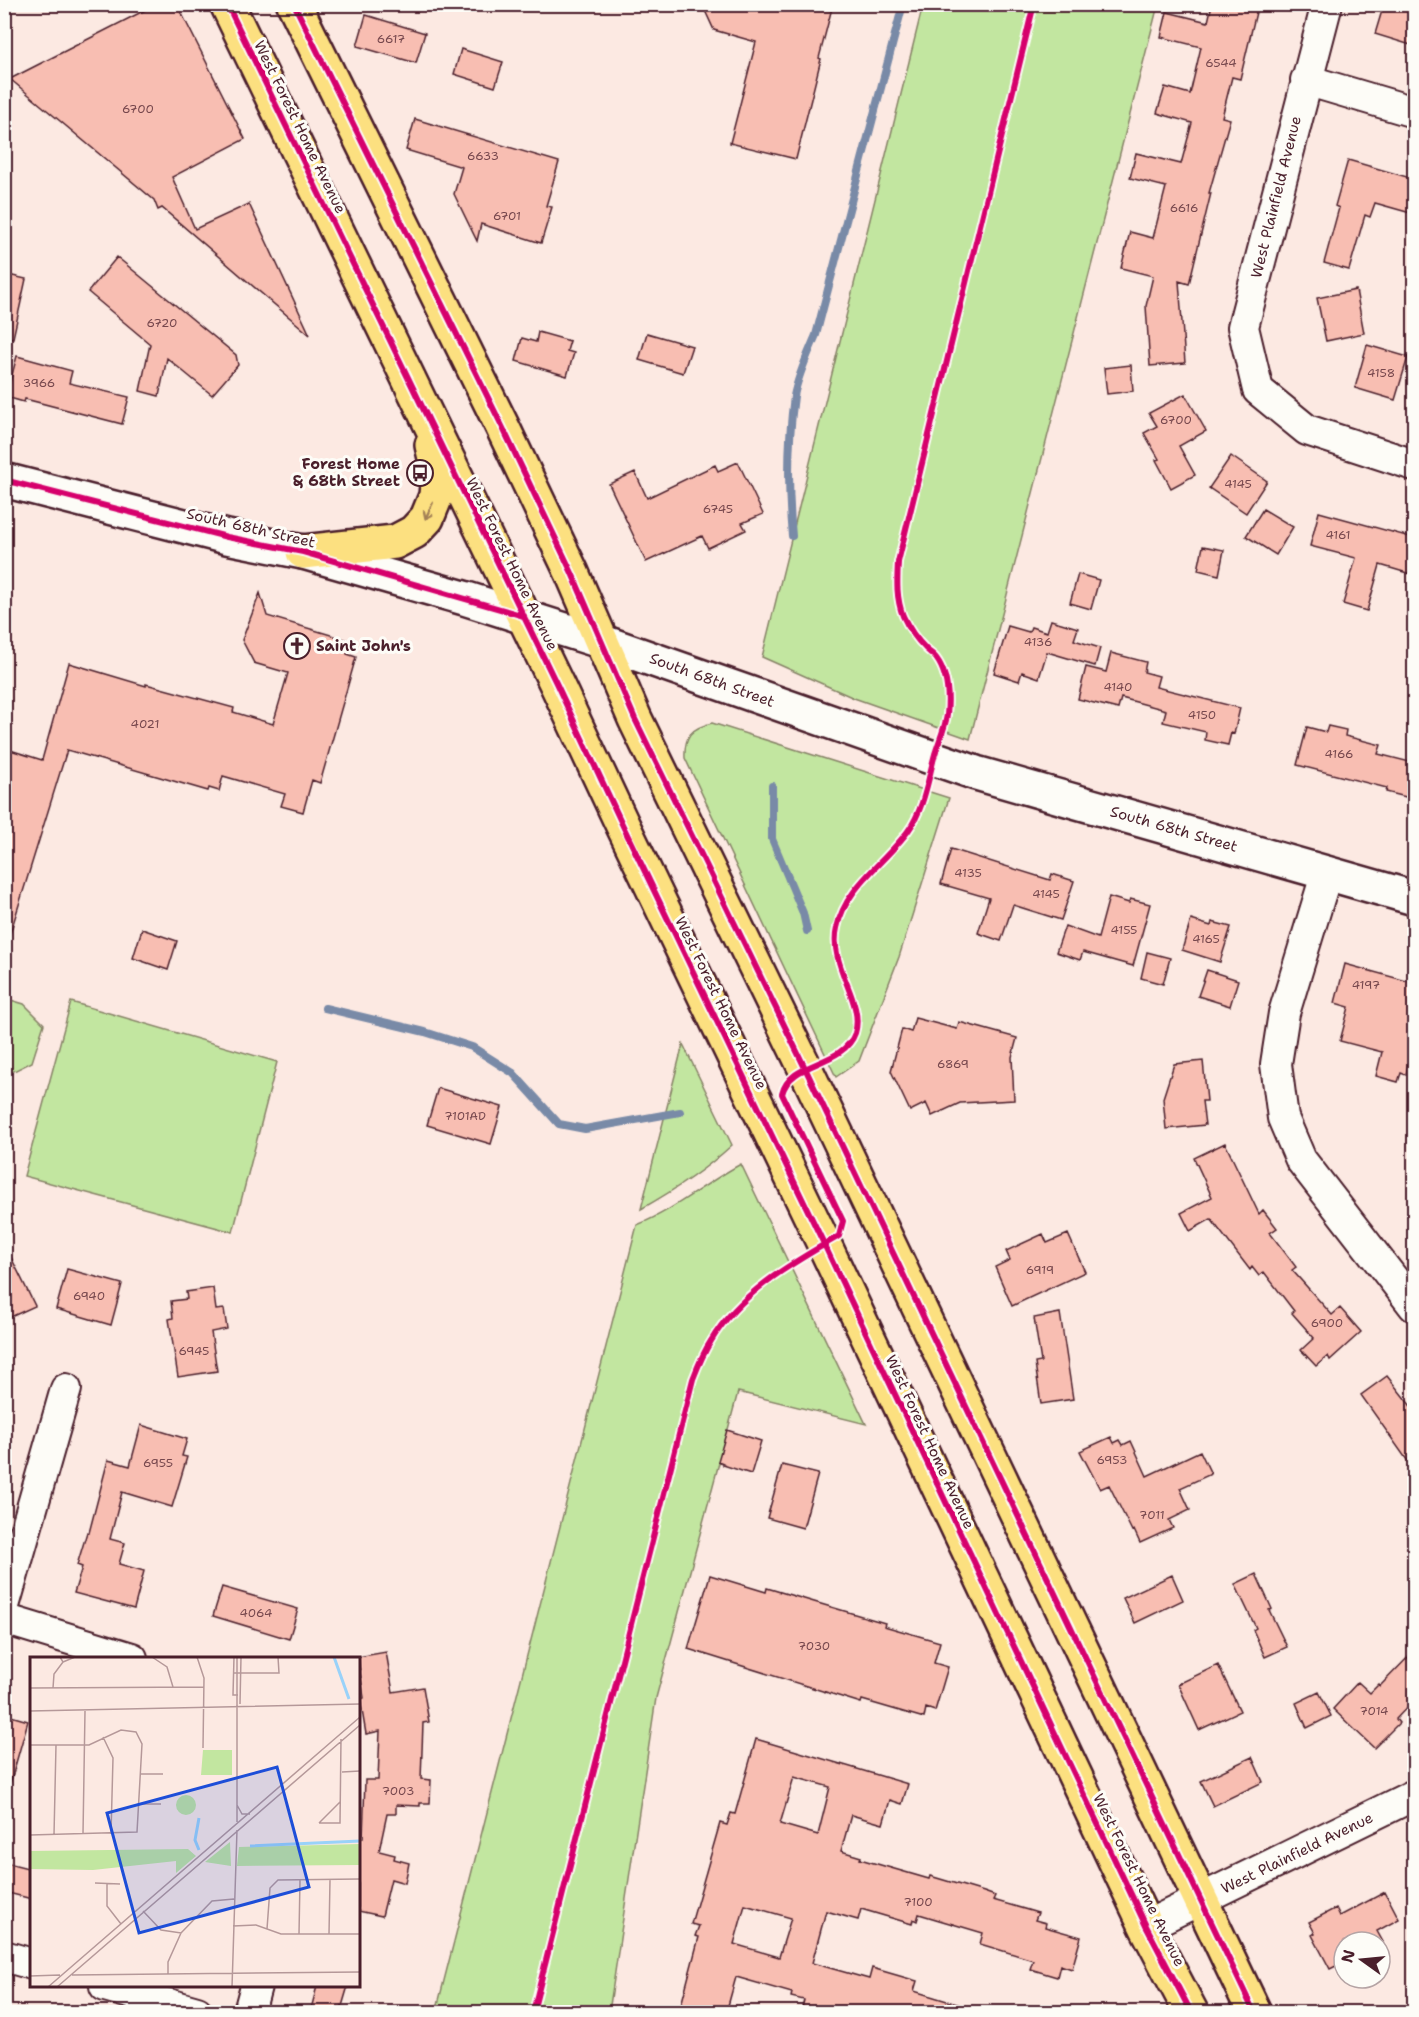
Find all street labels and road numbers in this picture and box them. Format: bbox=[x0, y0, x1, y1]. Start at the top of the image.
street label: West Forest Home Avenue bbox=[249, 37, 351, 217]
street label: West Plainfield Avenue bbox=[1246, 114, 1306, 280]
street label: West Forest Home Avenue bbox=[461, 474, 563, 654]
street label: South 68th Street bbox=[185, 503, 317, 553]
street label: South 68th Street bbox=[647, 648, 777, 712]
street label: South 68th Street bbox=[1108, 801, 1240, 857]
street label: West Forest Home Avenue bbox=[670, 913, 772, 1093]
street label: West Forest Home Avenue bbox=[881, 1352, 979, 1532]
street label: West Forest Home Avenue bbox=[1088, 1790, 1190, 1970]
street label: West Plainfield Avenue bbox=[1218, 1808, 1376, 1898]

